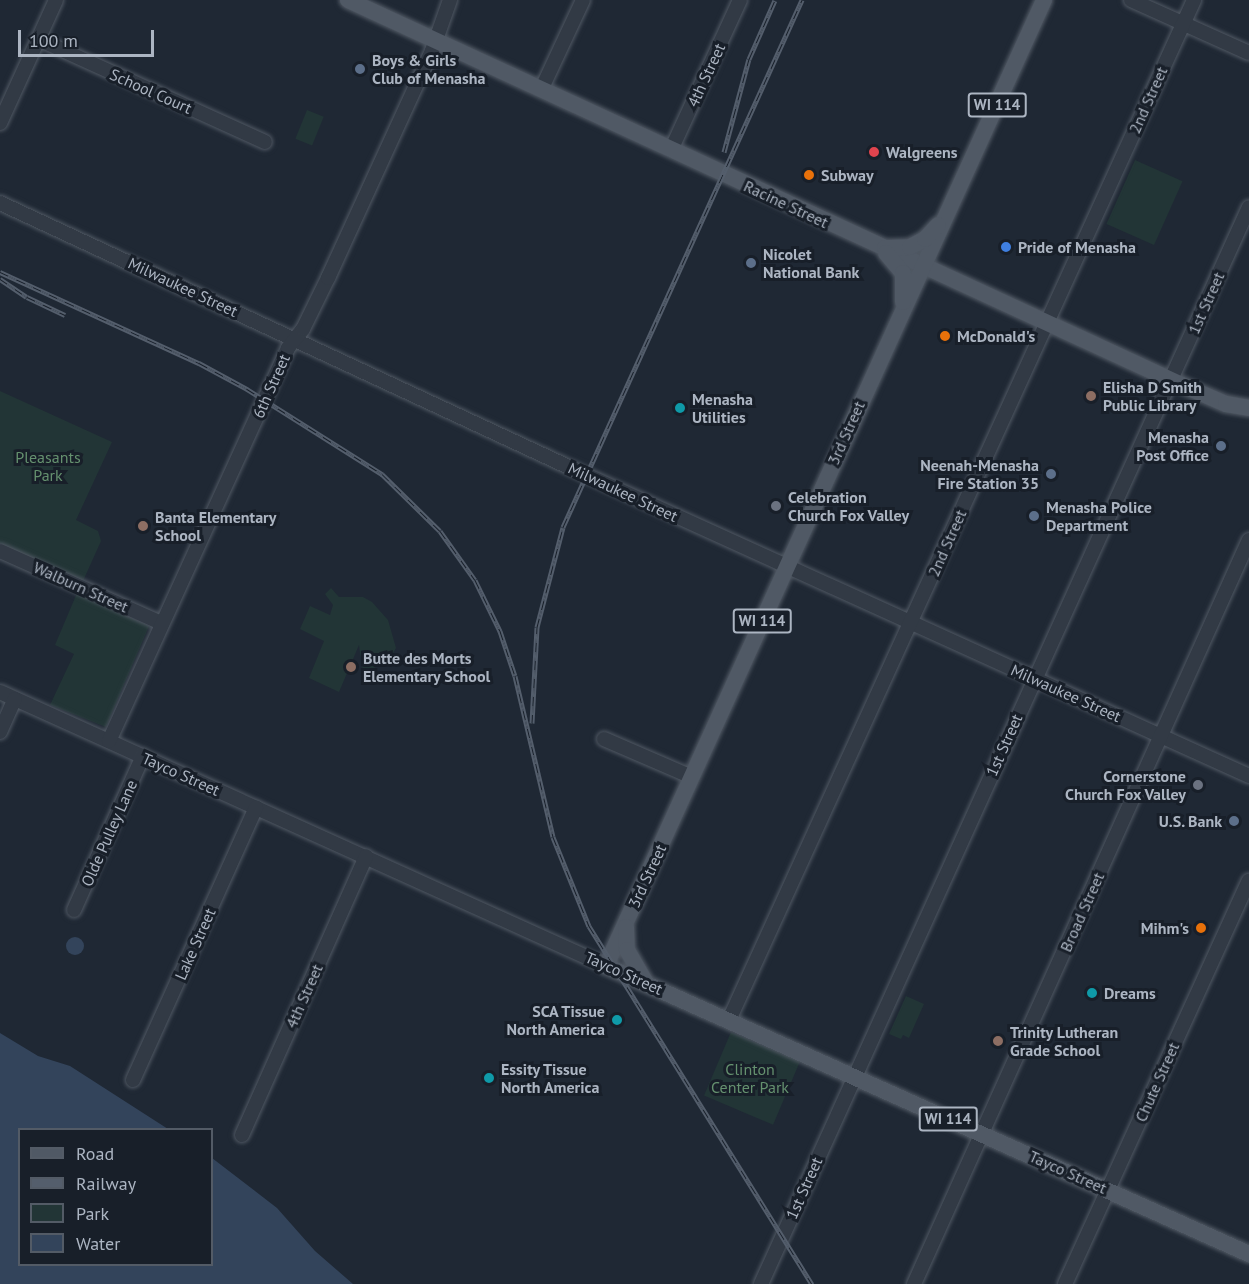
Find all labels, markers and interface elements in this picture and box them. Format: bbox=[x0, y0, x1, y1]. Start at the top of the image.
scale bar bbox=[21, 18, 158, 56]
text: 100 m bbox=[29, 29, 78, 52]
street label: 4th Street bbox=[683, 40, 729, 110]
place label: Boys & Girls Club of Menasha bbox=[372, 50, 485, 88]
marker: Boys & Girls Club of Menasha bbox=[353, 62, 367, 76]
street label: School Court bbox=[107, 64, 195, 118]
street label: 2nd Street bbox=[1125, 64, 1171, 136]
road number: WI 114 bbox=[967, 93, 1027, 117]
place label: Walgreens bbox=[886, 142, 958, 162]
marker: Walgreens bbox=[867, 145, 881, 159]
place label: Subway bbox=[821, 165, 874, 185]
marker: Subway bbox=[802, 168, 816, 182]
street label: Racine Street bbox=[741, 176, 831, 232]
place label: Pride of Menasha bbox=[1018, 237, 1136, 257]
marker: Pride of Menasha bbox=[999, 240, 1013, 254]
place label: Nicolet National Bank bbox=[763, 244, 859, 282]
street label: Milwaukee Street bbox=[125, 253, 241, 321]
marker: Nicolet National Bank bbox=[744, 256, 758, 270]
street label: 1st Street bbox=[1184, 269, 1228, 337]
place label: McDonald's bbox=[957, 326, 1035, 346]
marker: McDonald's bbox=[938, 329, 952, 343]
street label: 6th Street bbox=[248, 351, 294, 421]
place label: Elisha D Smith Public Library bbox=[1103, 377, 1202, 415]
place label: Menasha Utilities bbox=[692, 389, 753, 427]
marker: Elisha D Smith Public Library bbox=[1084, 389, 1098, 403]
street label: 3rd Street bbox=[823, 398, 869, 468]
marker: Menasha Utilities bbox=[673, 401, 687, 415]
place label: Menasha Post Office bbox=[1136, 427, 1209, 465]
marker: Menasha Post Office bbox=[1214, 439, 1228, 453]
park label: Pleasants Park bbox=[15, 447, 81, 485]
place label: Neenah-Menasha Fire Station 35 bbox=[920, 455, 1039, 493]
street label: Milwaukee Street bbox=[565, 458, 681, 526]
marker: Neenah-Menasha Fire Station 35 bbox=[1044, 467, 1058, 481]
place label: Celebration Church Fox Valley bbox=[788, 487, 910, 525]
place label: Menasha Police Department bbox=[1046, 497, 1152, 535]
marker: Celebration Church Fox Valley bbox=[769, 499, 783, 513]
place label: Banta Elementary School bbox=[155, 507, 276, 545]
street label: 2nd Street bbox=[924, 507, 970, 579]
marker: Menasha Police Department bbox=[1027, 509, 1041, 523]
marker: Banta Elementary School bbox=[136, 519, 150, 533]
street label: Walburn Street bbox=[31, 558, 131, 616]
road number: WI 114 bbox=[732, 609, 792, 633]
place label: Butte des Morts Elementary School bbox=[363, 648, 491, 686]
marker: Butte des Morts Elementary School bbox=[344, 660, 358, 674]
street label: Milwaukee Street bbox=[1008, 660, 1124, 726]
street label: 1st Street bbox=[982, 711, 1026, 779]
street label: Tayco Street bbox=[139, 748, 223, 800]
place label: Cornerstone Church Fox Valley bbox=[1064, 766, 1186, 804]
street label: Olde Pulley Lane bbox=[77, 776, 141, 890]
marker: Cornerstone Church Fox Valley bbox=[1191, 778, 1205, 792]
place label: U.S. Bank bbox=[1158, 811, 1222, 831]
marker: U.S. Bank bbox=[1227, 814, 1241, 828]
street label: 3rd Street bbox=[624, 841, 670, 911]
street label: Broad Street bbox=[1056, 869, 1108, 955]
street label: Lake Street bbox=[171, 905, 219, 983]
place label: Mihm's bbox=[1141, 918, 1189, 938]
marker: Mihm's bbox=[1194, 921, 1208, 935]
street label: Tayco Street bbox=[582, 947, 666, 999]
street label: 4th Street bbox=[281, 961, 327, 1031]
place label: Dreams bbox=[1104, 983, 1156, 1003]
marker: Dreams bbox=[1085, 986, 1099, 1000]
place label: SCA Tissue North America bbox=[506, 1001, 605, 1039]
marker: SCA Tissue North America bbox=[610, 1013, 624, 1027]
place label: Trinity Lutheran Grade School bbox=[1010, 1022, 1119, 1060]
marker: Trinity Lutheran Grade School bbox=[991, 1034, 1005, 1048]
street label: Chute Street bbox=[1131, 1039, 1183, 1125]
place label: Essity Tissue North America bbox=[501, 1059, 600, 1097]
park label: Clinton Center Park bbox=[711, 1059, 789, 1097]
marker: Essity Tissue North America bbox=[482, 1071, 496, 1085]
road number: WI 114 bbox=[918, 1107, 978, 1131]
legend bbox=[18, 1128, 213, 1266]
text: Road bbox=[76, 1142, 114, 1165]
street label: Tayco Street bbox=[1026, 1146, 1110, 1198]
street label: 1st Street bbox=[782, 1154, 826, 1222]
text: Railway bbox=[76, 1172, 136, 1195]
text: Park bbox=[76, 1202, 109, 1225]
text: Water bbox=[76, 1232, 120, 1255]

